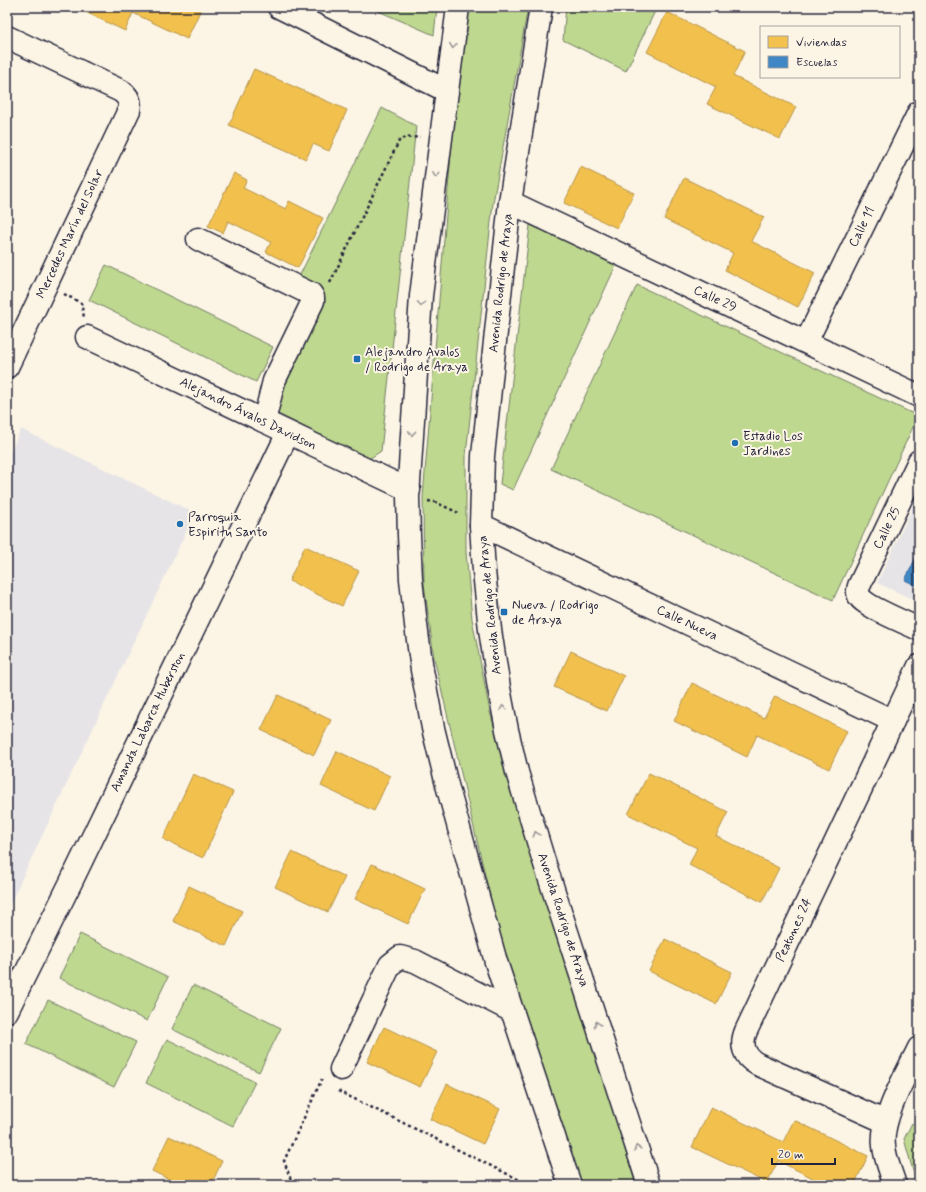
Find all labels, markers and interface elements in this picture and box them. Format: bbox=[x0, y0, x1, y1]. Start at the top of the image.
legend bbox=[760, 26, 900, 78]
text: Viviendas bbox=[796, 35, 847, 51]
one-way arrow bbox=[449, 43, 458, 49]
text: Escuelas bbox=[796, 55, 838, 71]
street label: Mercedes Marín del Solar bbox=[33, 166, 108, 301]
one-way arrow bbox=[432, 172, 441, 178]
street label: Calle 11 bbox=[845, 204, 879, 250]
street label: Avenida Rodrigo de Araya bbox=[485, 213, 517, 353]
street label: Calle 29 bbox=[691, 282, 739, 316]
one-way arrow bbox=[416, 301, 425, 307]
place label: Alejandro Avalos / Rodrigo de Araya bbox=[365, 344, 468, 376]
marker: Alejandro Avalos / Rodrigo de Araya bbox=[352, 354, 362, 364]
street label: Alejandro Ávalos Davidson bbox=[177, 373, 320, 455]
place label: Estadio Los Jardines bbox=[743, 428, 803, 460]
one-way arrow bbox=[408, 430, 417, 436]
marker: Estadio Los Jardines bbox=[730, 438, 740, 448]
street label: Calle 25 bbox=[870, 504, 904, 552]
place label: Parroquia Espiritu Santo bbox=[188, 509, 267, 541]
marker: Parroquia Espiritu Santo bbox=[175, 519, 185, 529]
street label: Avenida Rodrigo de Araya bbox=[474, 535, 506, 675]
place label: Nueva / Rodrigo de Araya bbox=[512, 597, 599, 629]
street label: Calle Nueva bbox=[654, 601, 720, 645]
marker: Nueva / Rodrigo de Araya bbox=[499, 607, 509, 617]
street label: Amanda Labarca Huberston bbox=[107, 649, 189, 795]
one-way arrow bbox=[499, 705, 507, 711]
one-way arrow bbox=[532, 830, 541, 837]
street label: Avenida Rodrigo de Araya bbox=[533, 851, 593, 989]
street label: Peatones 24 bbox=[772, 895, 816, 964]
one-way arrow bbox=[593, 1021, 602, 1028]
scale bar bbox=[772, 1140, 835, 1166]
one-way arrow bbox=[633, 1145, 642, 1152]
text: 20 m bbox=[778, 1147, 804, 1163]

